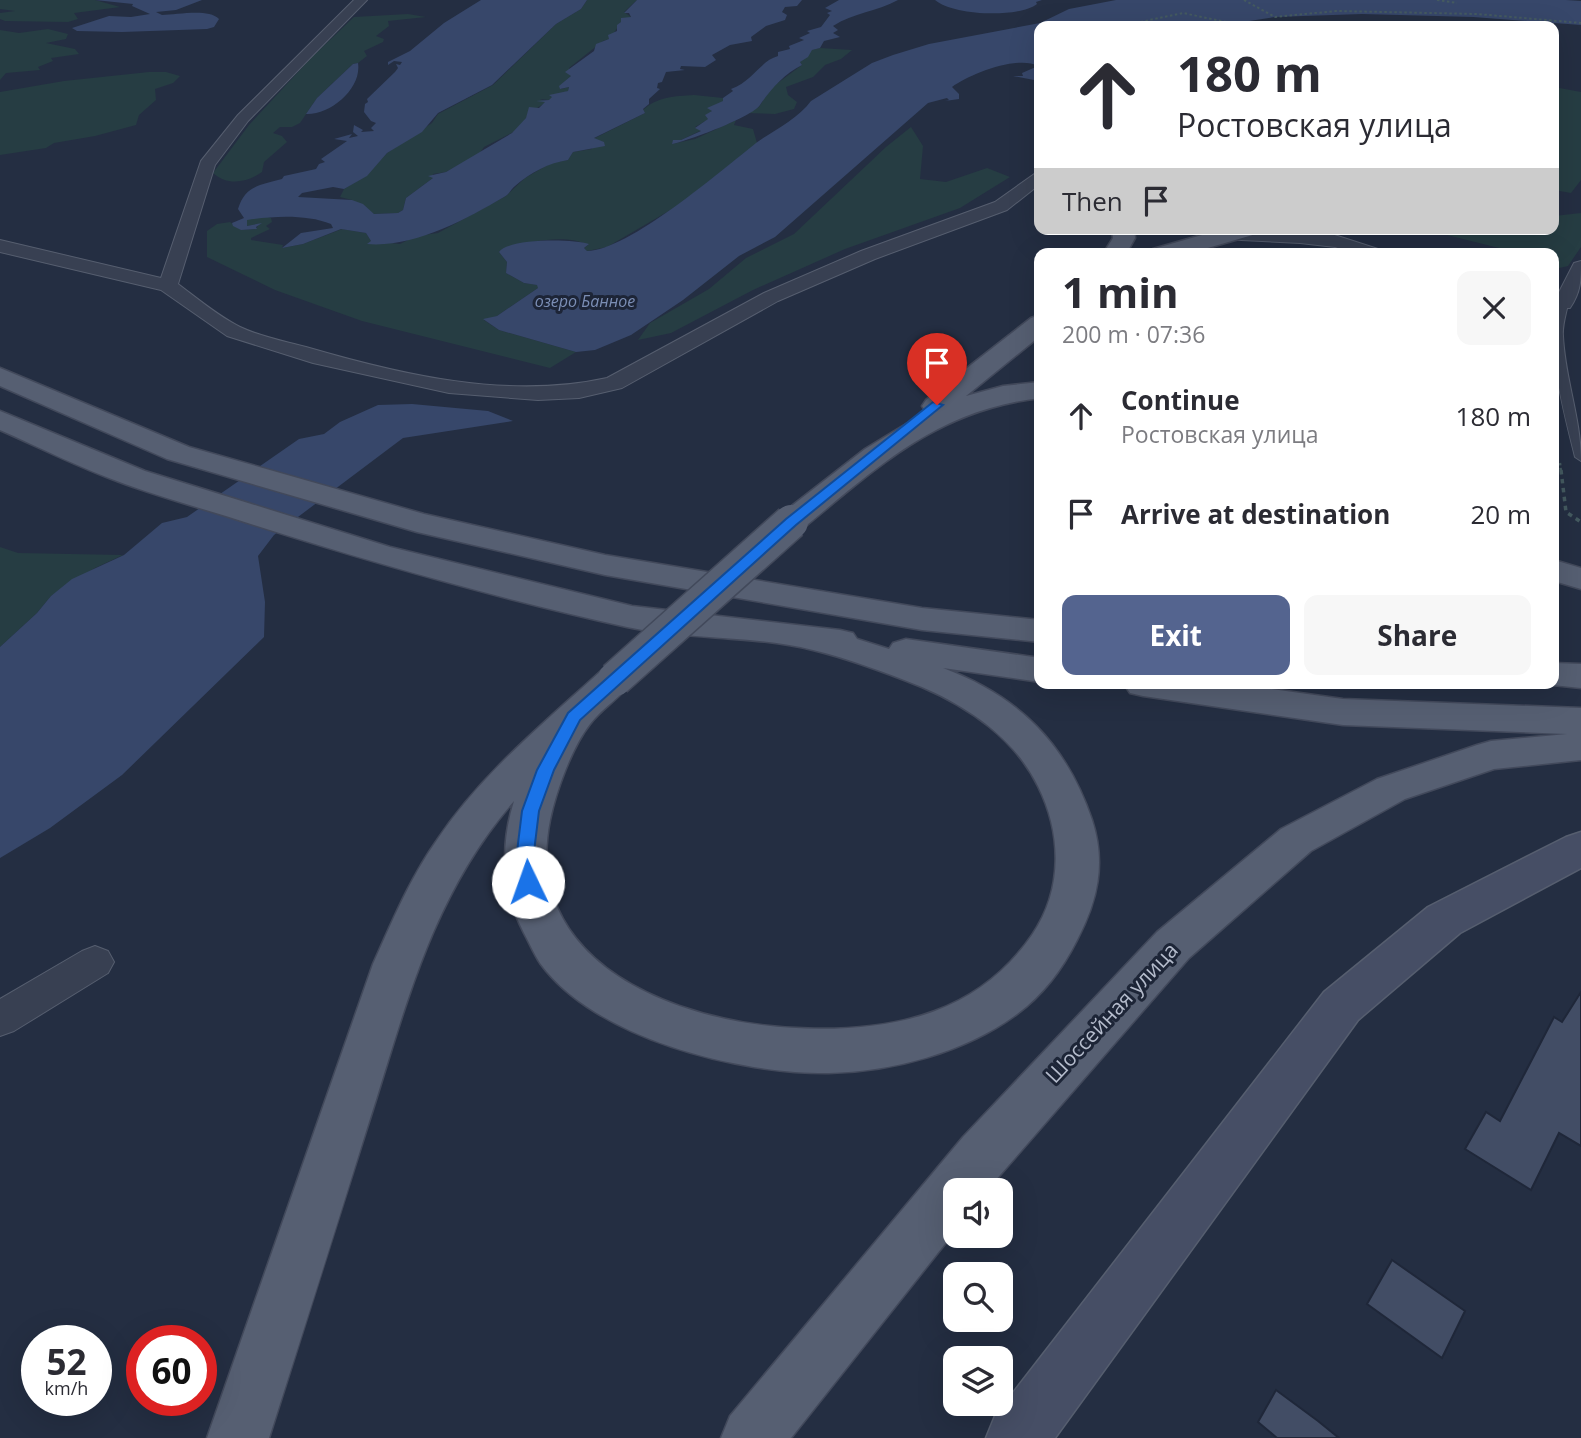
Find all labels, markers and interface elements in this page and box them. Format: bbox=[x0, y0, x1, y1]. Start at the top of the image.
text: 180 m bbox=[1177, 40, 1322, 106]
icon: ahead bbox=[1062, 49, 1153, 140]
text: Ростовская улица bbox=[1177, 103, 1452, 146]
icon: arrive bbox=[1137, 182, 1175, 220]
text: Then bbox=[1062, 183, 1123, 219]
text: 1 min bbox=[1062, 263, 1179, 320]
button: close bbox=[1457, 271, 1531, 345]
water label: озеро Банное bbox=[535, 290, 635, 312]
text: 200 m · 07:36 bbox=[1062, 318, 1205, 350]
pin bbox=[907, 333, 967, 405]
icon: arrive bbox=[918, 344, 956, 382]
text: Continue bbox=[1121, 382, 1240, 418]
icon: ahead bbox=[1062, 397, 1100, 435]
text: 180 m bbox=[1456, 398, 1531, 434]
text: Ростовская улица bbox=[1121, 418, 1318, 450]
icon: arrive bbox=[1062, 495, 1100, 533]
text: Arrive at destination bbox=[1121, 496, 1390, 532]
text: 20 m bbox=[1470, 496, 1531, 532]
button: Exit bbox=[1062, 595, 1290, 675]
button: Share bbox=[1304, 595, 1531, 675]
position arrow bbox=[491, 845, 565, 919]
street label: Шоссейная улица bbox=[1039, 936, 1184, 1089]
map controls bbox=[943, 1178, 1013, 1416]
button: sound bbox=[943, 1178, 1013, 1248]
button: search bbox=[943, 1262, 1013, 1332]
speed limit sign: 60 bbox=[126, 1325, 217, 1416]
text: 52 bbox=[46, 1338, 87, 1385]
button: layers bbox=[943, 1346, 1013, 1416]
text: km/h bbox=[45, 1376, 88, 1400]

